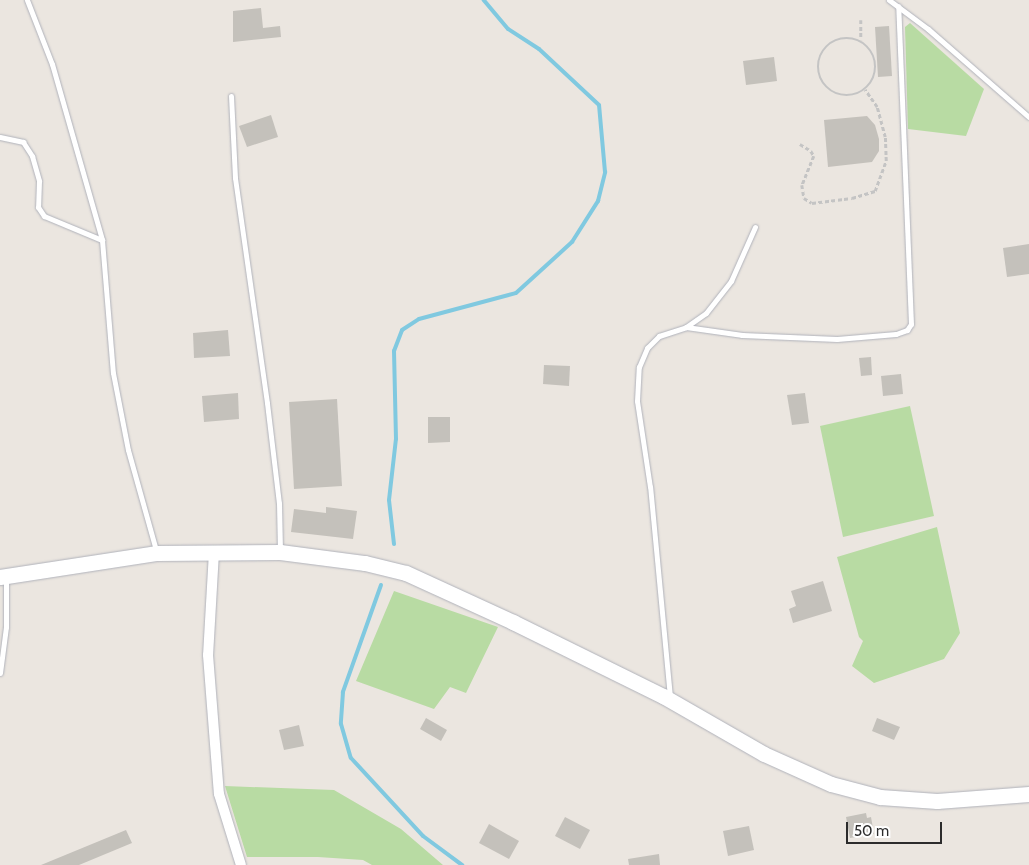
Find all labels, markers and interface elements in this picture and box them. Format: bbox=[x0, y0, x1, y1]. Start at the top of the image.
scale bar bbox=[849, 812, 945, 844]
text: 50 m bbox=[854, 822, 889, 840]

